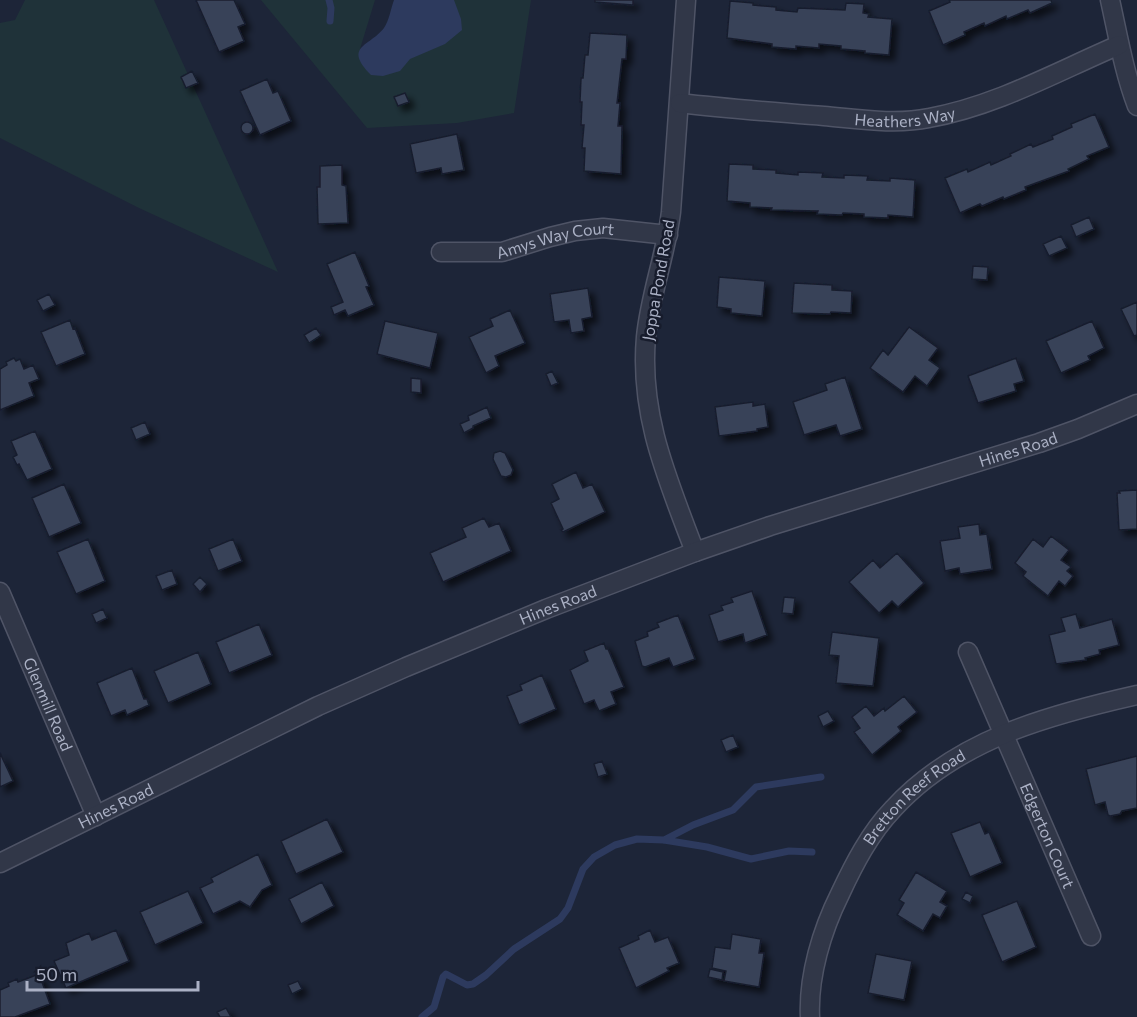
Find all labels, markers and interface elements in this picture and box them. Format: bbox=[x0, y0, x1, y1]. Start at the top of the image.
street label: Heathers Way bbox=[854, 103, 957, 130]
street label: Amys Way Court bbox=[494, 218, 616, 262]
street label: Joppa Pond Road bbox=[637, 218, 678, 342]
street label: Hines Road bbox=[976, 427, 1060, 470]
street label: Hines Road bbox=[516, 581, 599, 628]
street label: Glenmill Road bbox=[20, 654, 77, 754]
street label: Bretton Reef Road bbox=[858, 745, 968, 848]
street label: Hines Road bbox=[75, 779, 156, 832]
street label: Edgerton Court bbox=[1017, 780, 1079, 891]
scale bar bbox=[27, 954, 198, 992]
text: 50 m bbox=[36, 963, 77, 985]

